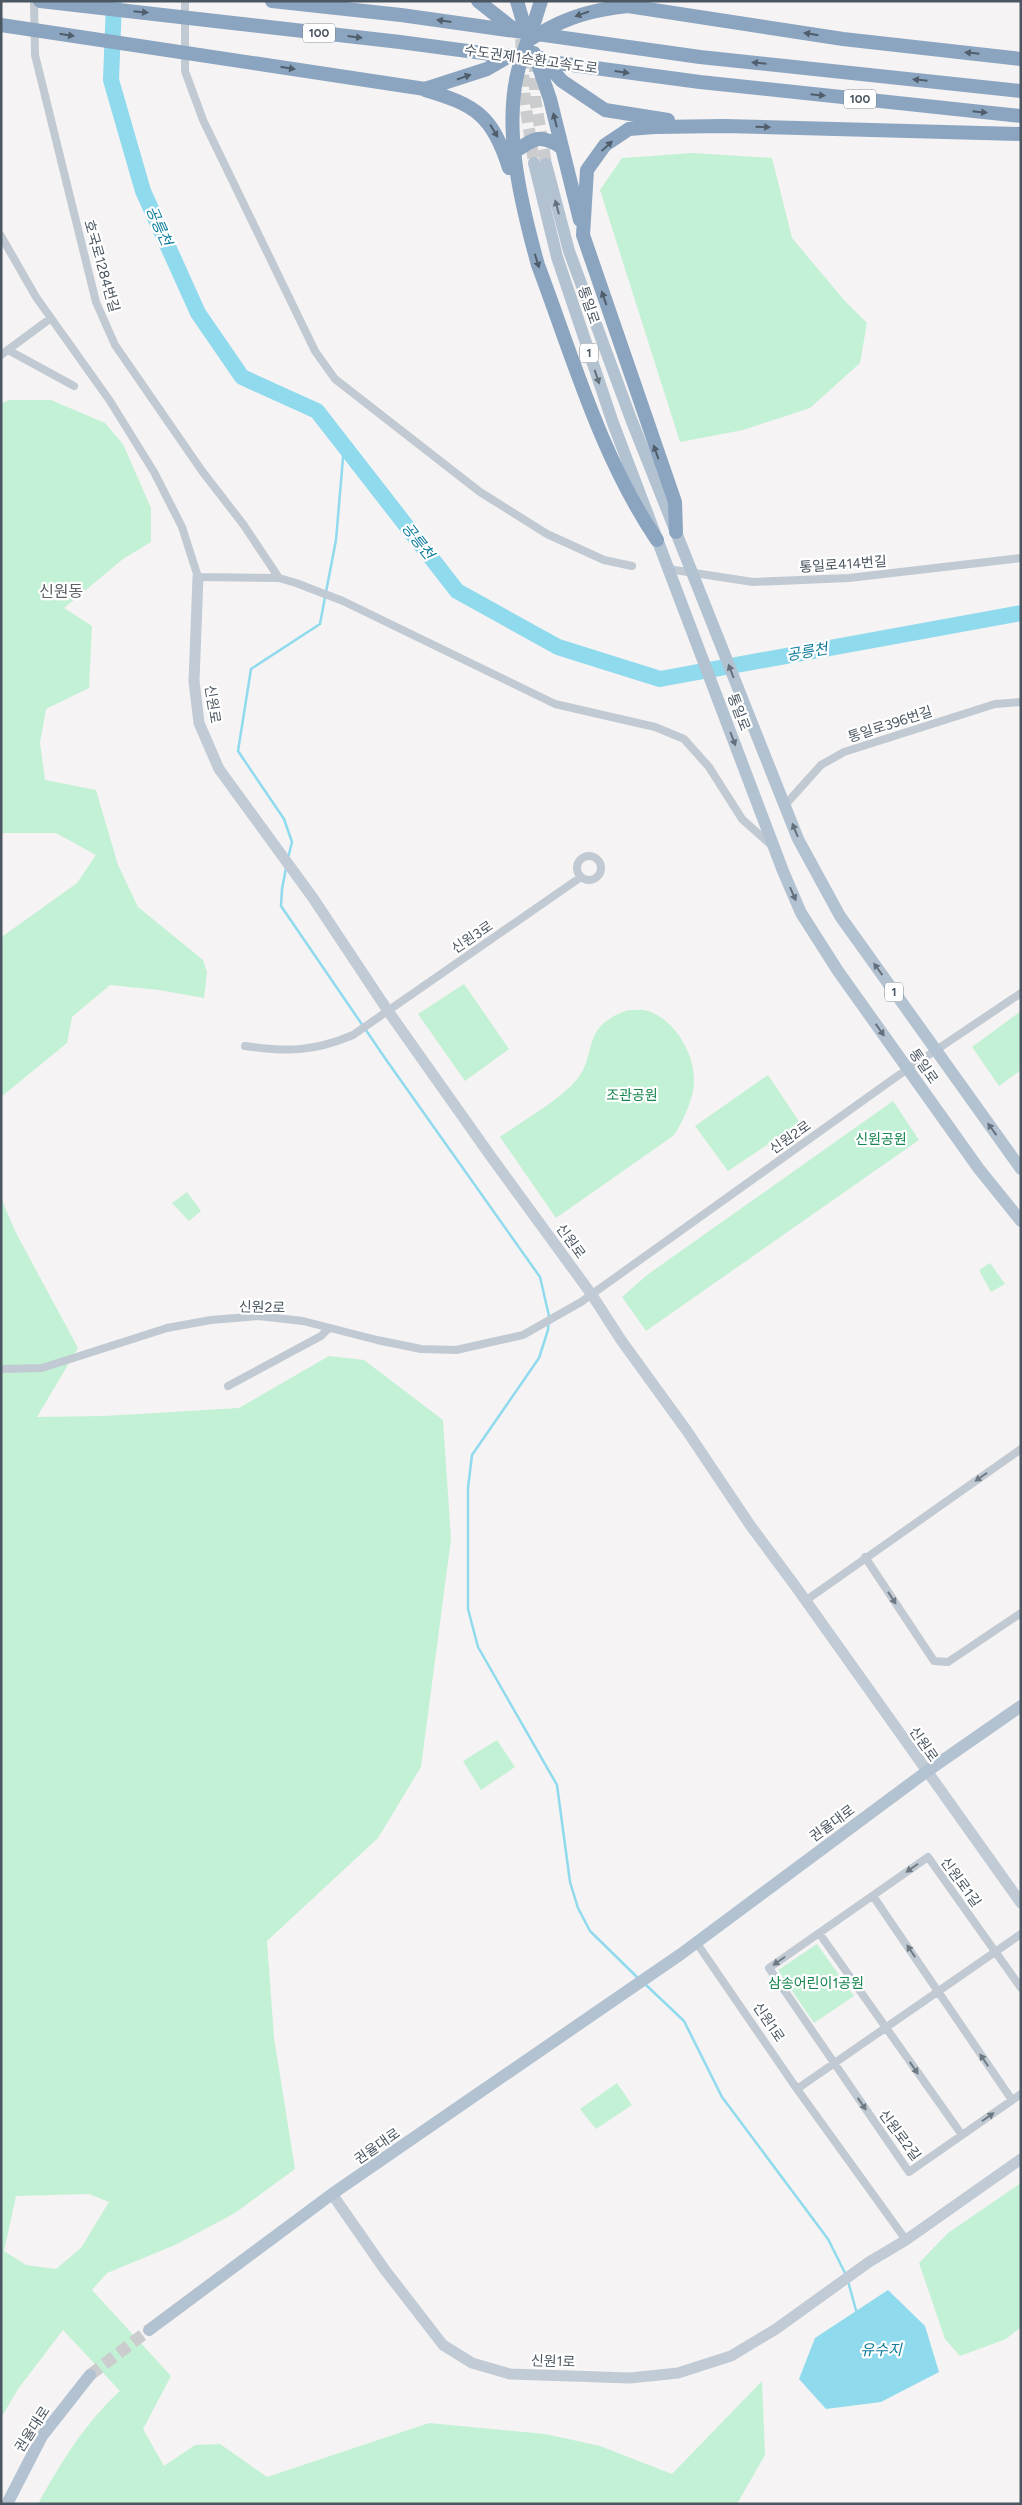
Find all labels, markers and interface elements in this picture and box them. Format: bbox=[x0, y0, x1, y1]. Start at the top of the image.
one-way arrow bbox=[133, 8, 149, 16]
one-way arrow bbox=[574, 11, 589, 19]
one-way arrow bbox=[436, 17, 452, 25]
road number: 100 bbox=[303, 23, 335, 42]
one-way arrow bbox=[803, 29, 819, 37]
one-way arrow bbox=[59, 31, 75, 39]
one-way arrow bbox=[348, 33, 364, 41]
street label: 수도권제1순환고속도로 bbox=[463, 42, 599, 77]
one-way arrow bbox=[964, 49, 980, 57]
one-way arrow bbox=[750, 59, 766, 67]
one-way arrow bbox=[280, 65, 296, 73]
one-way arrow bbox=[614, 68, 630, 76]
one-way arrow bbox=[457, 73, 472, 80]
one-way arrow bbox=[912, 76, 928, 84]
road number: 100 bbox=[844, 90, 876, 108]
one-way arrow bbox=[810, 91, 826, 99]
one-way arrow bbox=[972, 108, 988, 116]
one-way arrow bbox=[551, 112, 559, 128]
one-way arrow bbox=[755, 123, 771, 131]
one-way arrow bbox=[489, 125, 498, 138]
one-way arrow bbox=[600, 140, 612, 152]
one-way arrow bbox=[552, 200, 560, 215]
water label: 공릉천 bbox=[142, 203, 177, 251]
street label: 호국로1284번길 bbox=[80, 218, 123, 314]
one-way arrow bbox=[533, 254, 541, 269]
street label: 통일로 bbox=[574, 284, 603, 326]
one-way arrow bbox=[599, 290, 607, 305]
road number: 1 bbox=[580, 343, 598, 362]
one-way arrow bbox=[594, 370, 602, 385]
one-way arrow bbox=[652, 444, 659, 459]
water label: 공릉천 bbox=[398, 519, 439, 565]
street label: 통일로414번길 bbox=[799, 553, 887, 576]
district label: 신원동 bbox=[39, 582, 83, 601]
water label: 공릉천 bbox=[785, 639, 831, 664]
one-way arrow bbox=[727, 663, 735, 678]
street label: 신원로 bbox=[201, 684, 224, 725]
street label: 통일로 bbox=[724, 691, 753, 733]
street label: 통일로396번길 bbox=[846, 703, 935, 746]
one-way arrow bbox=[730, 732, 738, 747]
one-way arrow bbox=[790, 822, 798, 837]
one-way arrow bbox=[789, 887, 797, 901]
street label: 신원3로 bbox=[448, 917, 496, 957]
one-way arrow bbox=[873, 962, 883, 976]
road number: 1 bbox=[885, 982, 903, 1002]
one-way arrow bbox=[875, 1023, 885, 1037]
street label: 통일로 bbox=[906, 1046, 942, 1087]
park label: 조관공원 bbox=[606, 1087, 658, 1104]
street label: 신원2로 bbox=[766, 1117, 814, 1158]
one-way arrow bbox=[988, 1123, 998, 1136]
park label: 신원공원 bbox=[855, 1131, 907, 1148]
street label: 신원로 bbox=[552, 1221, 589, 1262]
street label: 신원2로 bbox=[239, 1299, 285, 1316]
one-way arrow bbox=[974, 1472, 988, 1482]
one-way arrow bbox=[887, 1591, 897, 1605]
street label: 신원로 bbox=[906, 1724, 942, 1765]
street label: 권율대로 bbox=[806, 1801, 858, 1845]
street label: 신원로1길 bbox=[937, 1854, 984, 1910]
one-way arrow bbox=[905, 1863, 919, 1873]
one-way arrow bbox=[906, 1945, 916, 1958]
one-way arrow bbox=[772, 1956, 786, 1966]
park label: 삼송어린이1공원 bbox=[768, 1975, 864, 1992]
street label: 신원1로 bbox=[749, 1999, 788, 2046]
one-way arrow bbox=[979, 2053, 989, 2067]
one-way arrow bbox=[909, 2061, 919, 2074]
one-way arrow bbox=[857, 2097, 867, 2111]
street label: 신원로2길 bbox=[875, 2106, 924, 2164]
one-way arrow bbox=[981, 2112, 995, 2122]
street label: 권율대로 bbox=[351, 2125, 403, 2168]
water label: 유수지 bbox=[860, 2341, 903, 2359]
street label: 신원1로 bbox=[530, 2352, 576, 2371]
street label: 권율대로 bbox=[11, 2403, 54, 2456]

